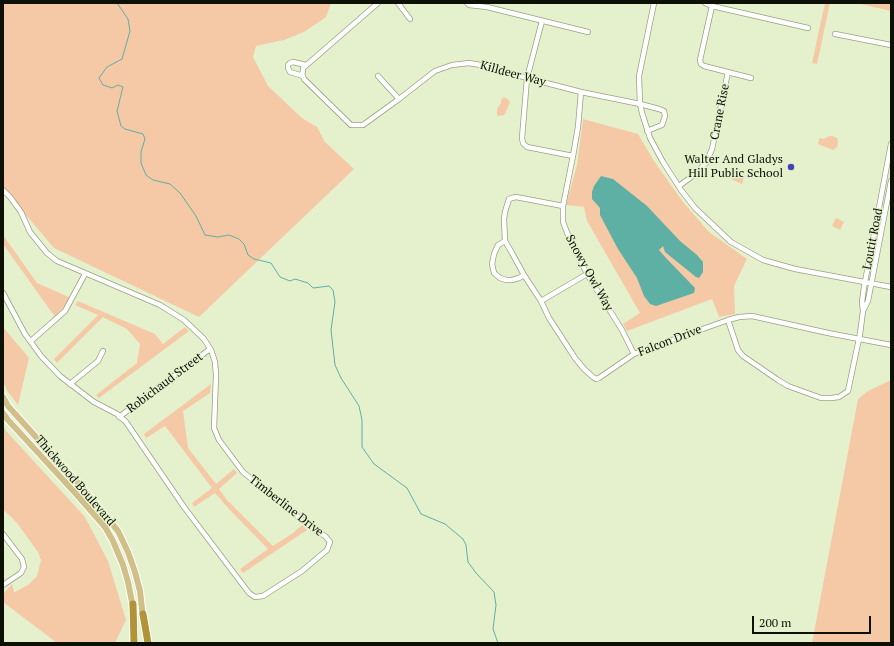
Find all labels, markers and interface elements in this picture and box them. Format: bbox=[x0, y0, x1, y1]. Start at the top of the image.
street label: Killdeer Way bbox=[479, 58, 547, 90]
street label: Crane Rise bbox=[707, 83, 733, 141]
place label: Walter And Gladys Hill Public School bbox=[684, 153, 783, 181]
marker: Walter And Gladys Hill Public School bbox=[786, 162, 796, 172]
street label: Loutit Road bbox=[860, 207, 886, 271]
street label: Snowy Owl Way bbox=[562, 232, 616, 314]
street label: Falcon Drive bbox=[636, 322, 704, 360]
street label: Robichaud Street bbox=[124, 350, 206, 416]
street label: Thickwood Boulevard bbox=[32, 433, 118, 529]
street label: Timberline Drive bbox=[246, 472, 326, 540]
scale bar bbox=[754, 608, 873, 634]
text: 200 m bbox=[759, 615, 791, 630]

